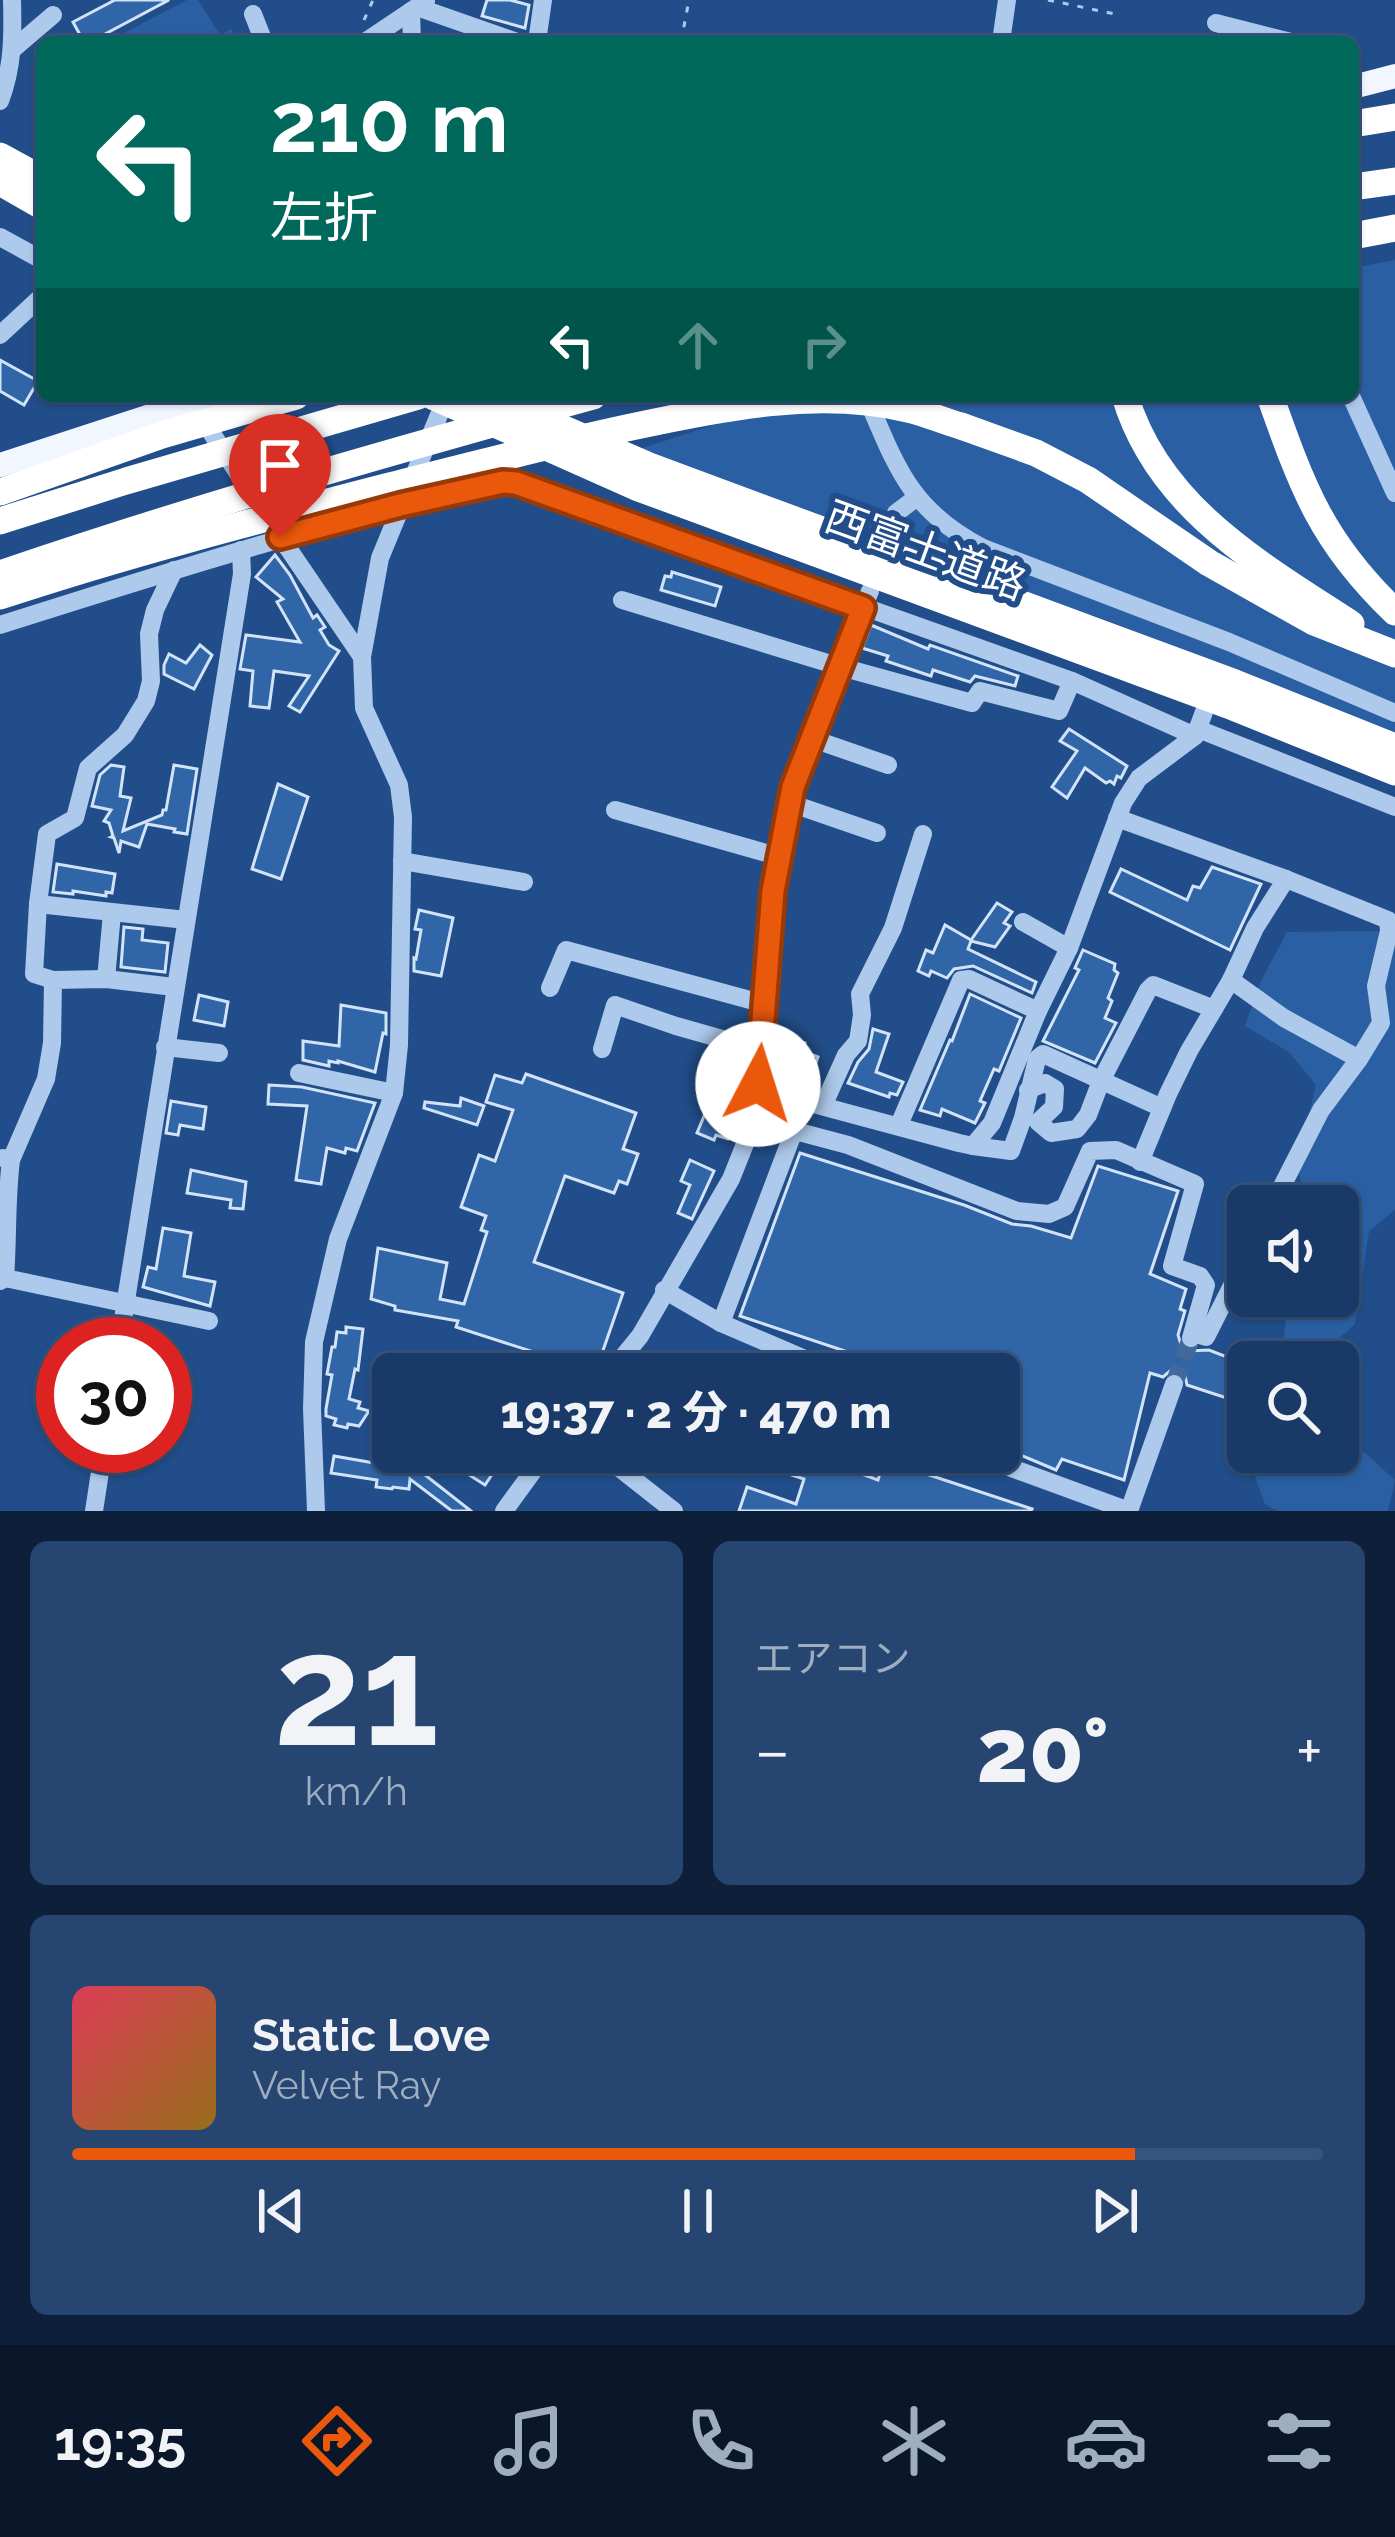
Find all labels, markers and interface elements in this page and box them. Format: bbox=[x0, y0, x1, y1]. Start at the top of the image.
text: 210 m bbox=[270, 73, 509, 172]
icon: left bbox=[72, 84, 228, 240]
text: 左折 bbox=[270, 186, 378, 250]
icon: left bbox=[539, 312, 605, 378]
icon: ahead bbox=[665, 312, 731, 378]
icon: right bbox=[791, 312, 857, 378]
pin bbox=[229, 414, 331, 537]
icon: arrive bbox=[247, 432, 313, 498]
street label: 西富士道路 bbox=[819, 492, 1033, 609]
position arrow bbox=[695, 1021, 821, 1147]
map controls bbox=[1227, 1185, 1359, 1473]
button: sound bbox=[1227, 1185, 1359, 1317]
speed limit sign: 30 bbox=[36, 1317, 192, 1473]
button: search bbox=[1227, 1341, 1359, 1473]
text: 19:37 · 2 分 · 470 m bbox=[501, 1386, 891, 1439]
text: 21 bbox=[274, 1598, 439, 1782]
text: エアコン bbox=[755, 1635, 911, 1681]
text: 20° bbox=[977, 1697, 1109, 1803]
text: − bbox=[755, 1712, 790, 1789]
text: + bbox=[1296, 1712, 1323, 1789]
text: km/h bbox=[305, 1768, 408, 1814]
text: Static Love bbox=[252, 2009, 490, 2062]
text: Velvet Ray bbox=[252, 2062, 441, 2108]
icon: previous bbox=[248, 2178, 314, 2244]
icon: pause bbox=[665, 2178, 731, 2244]
icon: next bbox=[1082, 2178, 1148, 2244]
icon: directions bbox=[295, 2399, 379, 2483]
icon: music bbox=[487, 2399, 571, 2483]
icon: phone bbox=[679, 2399, 763, 2483]
icon: climate bbox=[872, 2399, 956, 2483]
icon: car bbox=[1064, 2399, 1148, 2483]
icon: filters bbox=[1257, 2399, 1341, 2483]
text: 19:35 bbox=[54, 2409, 186, 2473]

